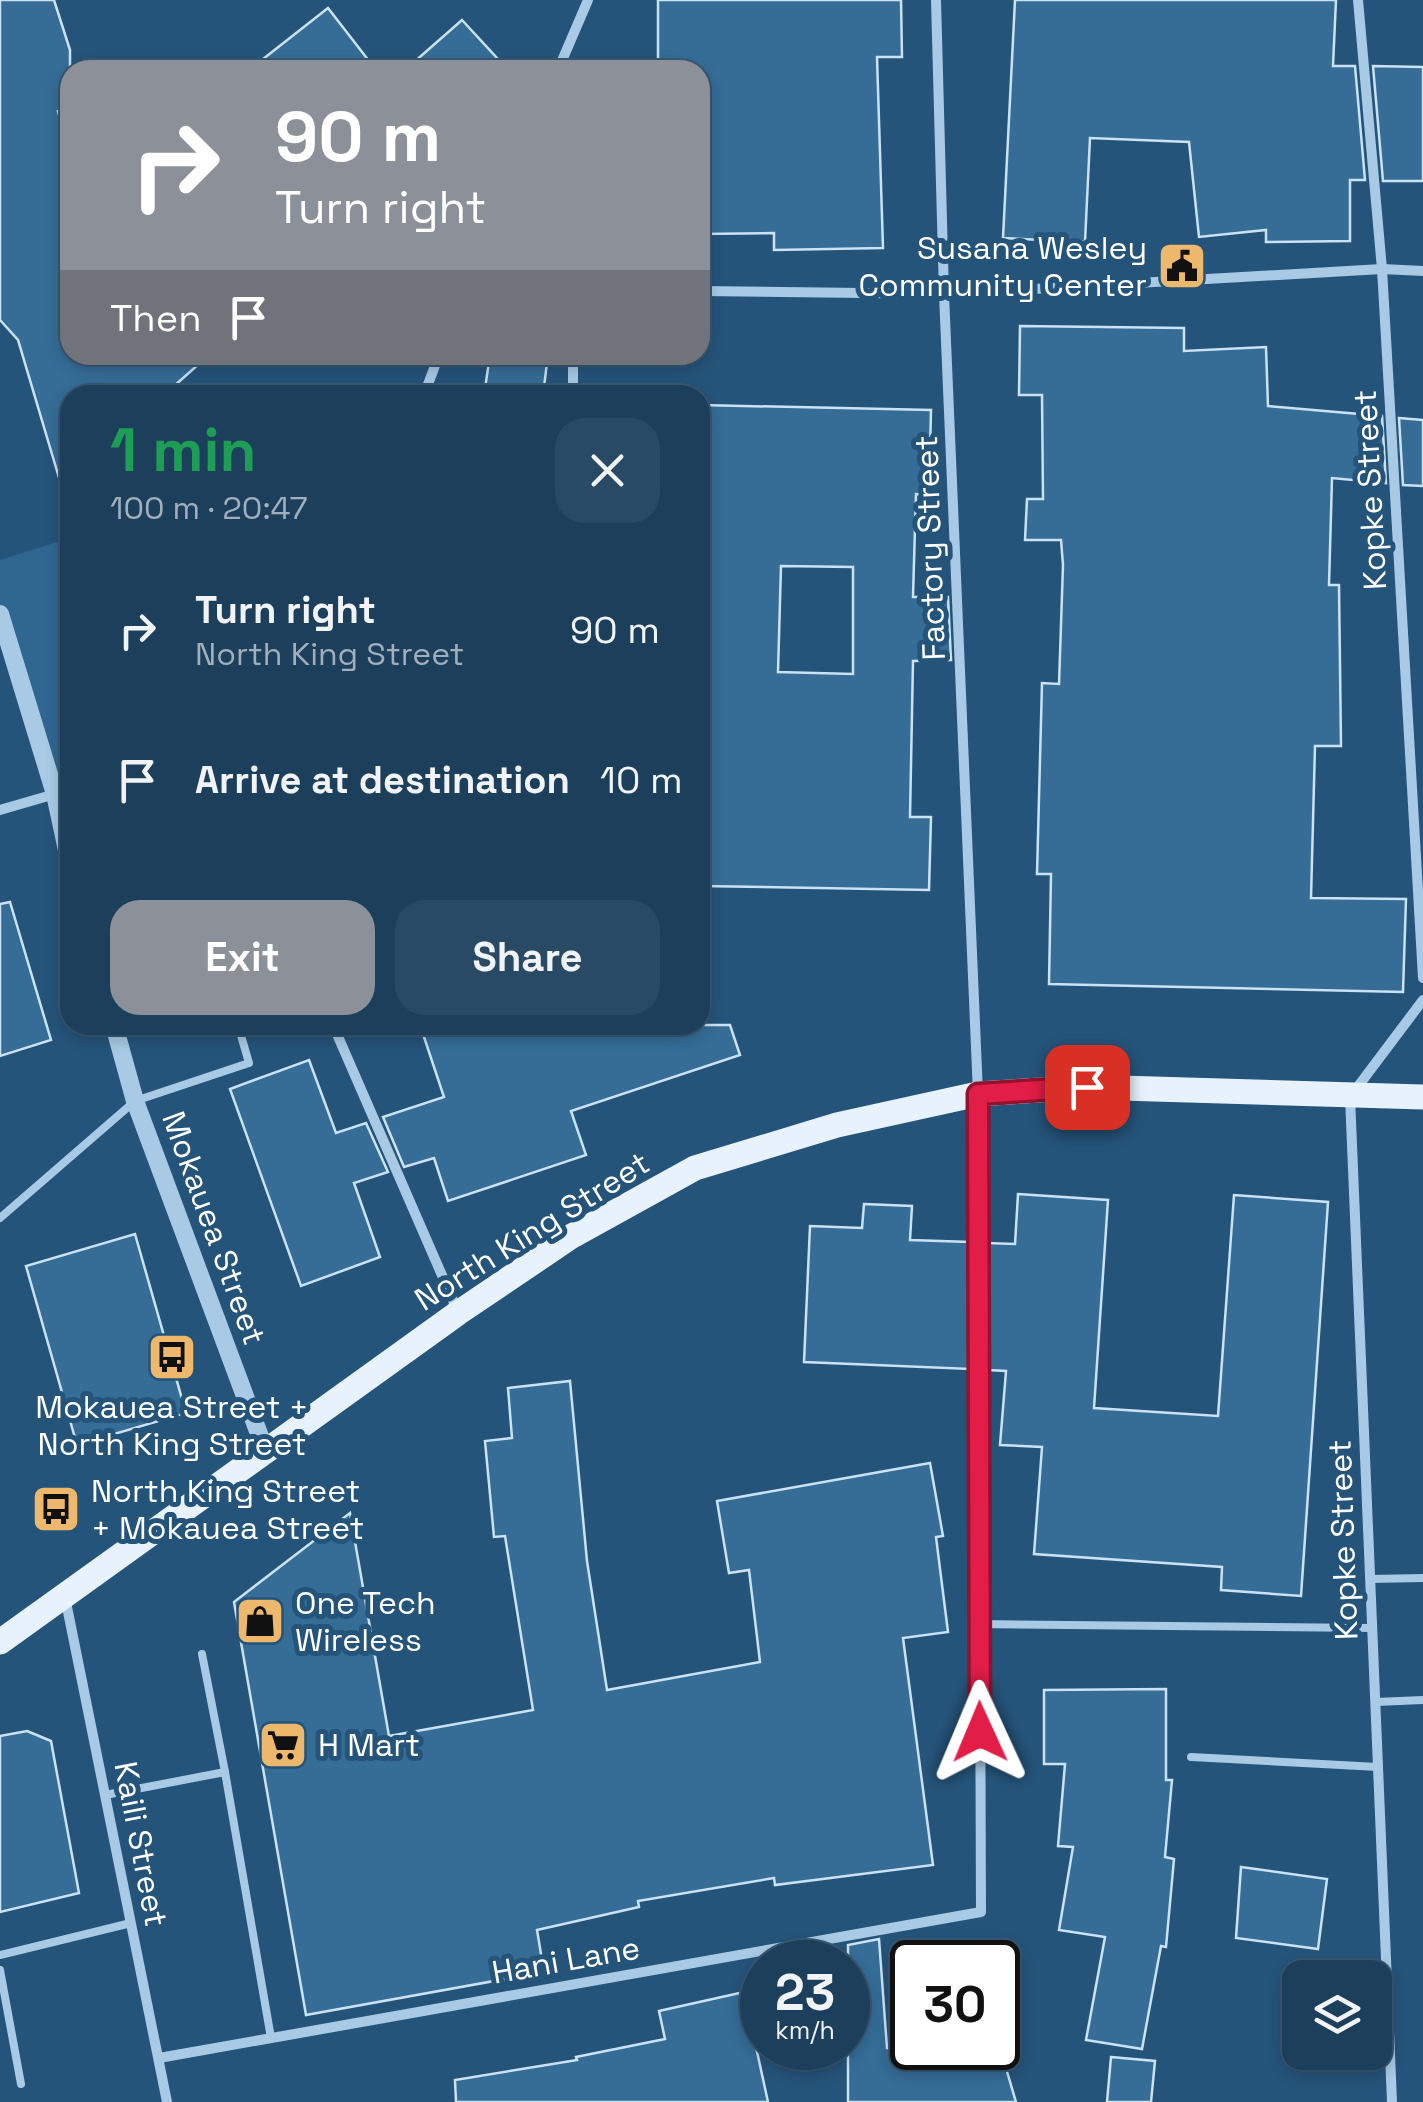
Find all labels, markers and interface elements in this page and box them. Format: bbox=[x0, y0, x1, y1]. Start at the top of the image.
text: 90 m bbox=[275, 92, 441, 181]
icon: right bbox=[110, 100, 240, 230]
text: Turn right bbox=[275, 179, 486, 236]
place label: Susana Wesley Community Center bbox=[859, 228, 1147, 305]
public building icon: Susana Wesley Community Center bbox=[1156, 240, 1208, 292]
icon: arrive bbox=[221, 290, 276, 345]
text: Then bbox=[110, 294, 201, 342]
street label: Kopke Street bbox=[1345, 389, 1395, 591]
text: 1 min bbox=[110, 412, 257, 489]
button: close bbox=[555, 418, 660, 523]
street label: Factory Street bbox=[906, 435, 954, 661]
text: 100 m · 20:47 bbox=[110, 488, 308, 528]
text: Turn right bbox=[195, 586, 376, 634]
icon: right bbox=[110, 603, 165, 658]
text: 90 m bbox=[570, 606, 660, 654]
text: North King Street bbox=[195, 634, 464, 674]
icon: arrive bbox=[110, 753, 165, 808]
text: Arrive at destination bbox=[195, 756, 570, 804]
text: 10 m bbox=[600, 756, 683, 804]
button: Exit bbox=[110, 900, 375, 1015]
button: Share bbox=[395, 900, 660, 1015]
pin bbox=[1045, 1045, 1130, 1130]
icon: arrive bbox=[1060, 1060, 1115, 1115]
street label: Mokauea Street bbox=[153, 1106, 275, 1350]
street label: North King Street bbox=[407, 1143, 657, 1319]
bus stop icon: Mokauea Street + North King Street bbox=[146, 1331, 198, 1383]
place label: Mokauea Street + North King Street bbox=[35, 1387, 309, 1464]
street label: Kopke Street bbox=[1320, 1439, 1366, 1641]
place label: North King Street + Mokauea Street bbox=[91, 1471, 364, 1548]
bus stop icon: North King Street + Mokauea Street bbox=[30, 1483, 82, 1535]
place label: One Tech Wireless bbox=[295, 1583, 436, 1660]
shop icon: One Tech Wireless bbox=[234, 1595, 286, 1647]
position arrow bbox=[928, 1680, 1032, 1784]
supermarket icon: H Mart bbox=[257, 1719, 309, 1771]
place label: H Mart bbox=[318, 1725, 420, 1765]
street label: Kaili Street bbox=[105, 1758, 177, 1930]
street label: Hani Lane bbox=[489, 1927, 643, 1993]
speed limit sign: 30 bbox=[890, 1940, 1020, 2070]
map controls bbox=[1282, 1960, 1392, 2070]
button: layers bbox=[1282, 1960, 1392, 2070]
text: 23 bbox=[775, 1961, 835, 2025]
text: km/h bbox=[775, 2014, 835, 2046]

